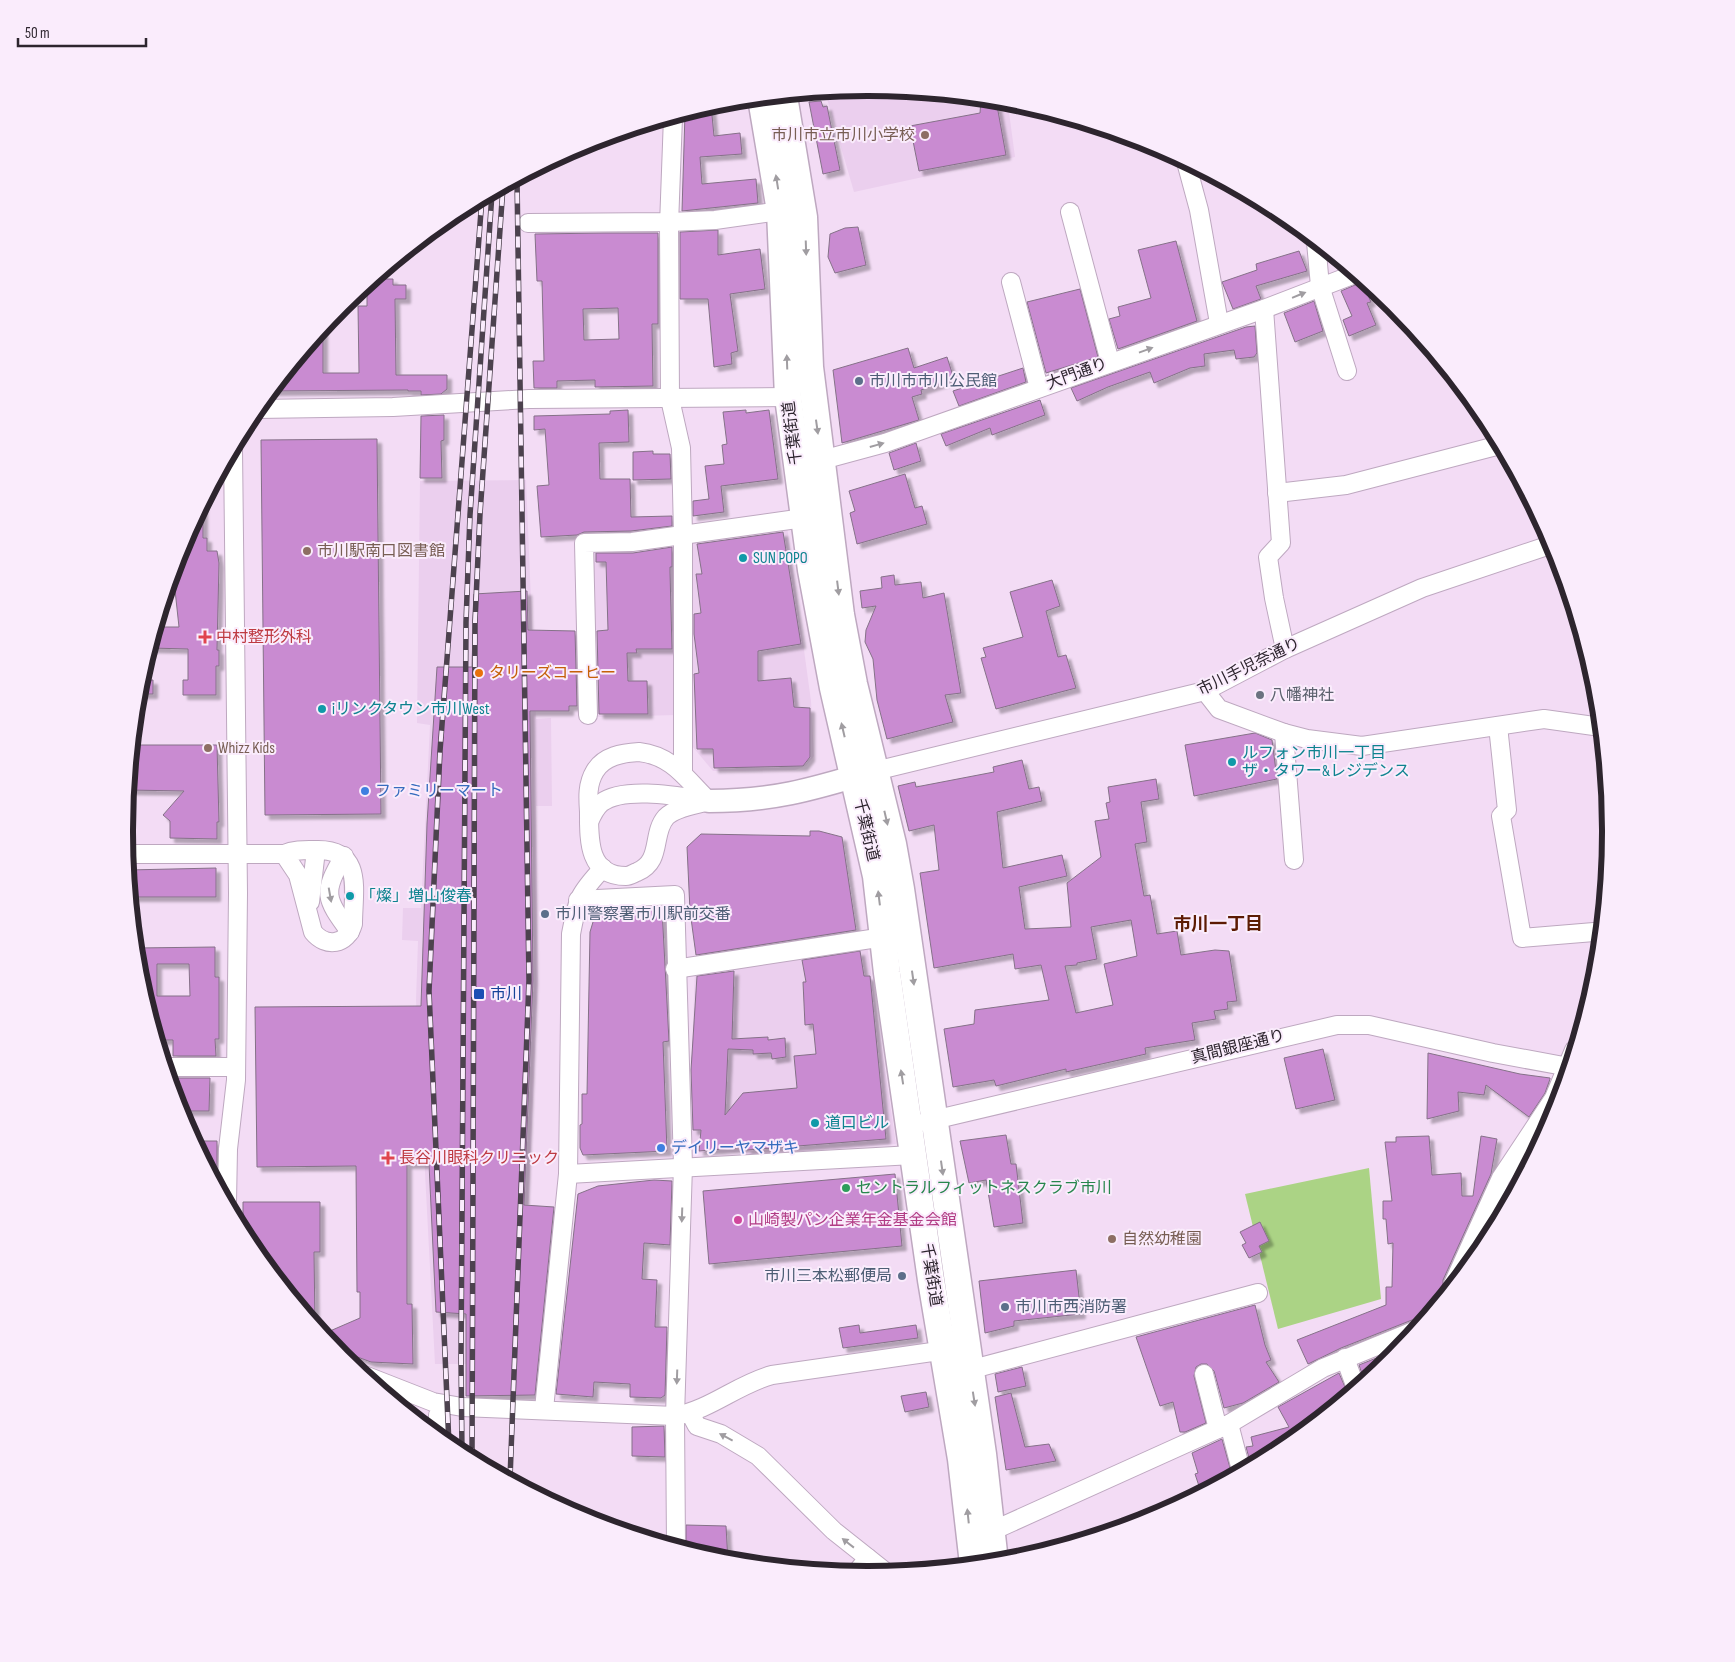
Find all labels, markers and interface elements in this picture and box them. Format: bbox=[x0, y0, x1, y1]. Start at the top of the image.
scale bar bbox=[18, 15, 145, 47]
text: 50 m bbox=[25, 24, 50, 43]
place label: 市川市立市川小学校 bbox=[771, 126, 915, 145]
marker: 市川市立市川小学校 bbox=[919, 129, 931, 141]
one-way arrow bbox=[772, 174, 780, 190]
one-way arrow bbox=[803, 240, 811, 256]
one-way arrow bbox=[1291, 291, 1306, 298]
one-way arrow bbox=[1138, 346, 1153, 353]
one-way arrow bbox=[782, 354, 790, 370]
street label: 大門通り bbox=[1044, 354, 1110, 394]
place label: 市川市市川公民館 bbox=[869, 372, 997, 391]
marker: 市川市市川公民館 bbox=[853, 375, 865, 387]
street label: 千葉街道 bbox=[780, 400, 806, 466]
one-way arrow bbox=[813, 420, 821, 436]
one-way arrow bbox=[870, 441, 885, 449]
place label: 市川駅南口図書館 bbox=[317, 542, 445, 561]
marker: 市川駅南口図書館 bbox=[301, 545, 313, 557]
place label: SUN POPO bbox=[753, 549, 808, 568]
marker: SUN POPO bbox=[737, 552, 749, 564]
one-way arrow bbox=[834, 581, 842, 597]
place label: 中村整形外科 bbox=[216, 628, 312, 647]
marker: 中村整形外科 bbox=[198, 630, 212, 644]
street label: 市川手児奈通り bbox=[1194, 634, 1304, 700]
place label: タリーズコーヒー bbox=[489, 664, 616, 683]
marker: タリーズコーヒー bbox=[473, 667, 485, 679]
place label: 八幡神社 bbox=[1270, 686, 1334, 705]
marker: 八幡神社 bbox=[1254, 689, 1266, 701]
place label: iリンクタウン市川West bbox=[332, 700, 490, 719]
marker: iリンクタウン市川West bbox=[316, 703, 328, 715]
one-way arrow bbox=[838, 721, 846, 737]
place label: Whizz Kids bbox=[218, 739, 275, 758]
marker: Whizz Kids bbox=[202, 742, 214, 754]
place label: ルフォン市川一丁目 ザ・タワー&レジデンス bbox=[1242, 744, 1410, 781]
marker: ルフォン市川一丁目 ザ・タワー&レジデンス bbox=[1226, 756, 1238, 768]
place label: ファミリーマート bbox=[375, 782, 503, 801]
marker: ファミリーマート bbox=[359, 785, 371, 797]
street label: 千葉街道 bbox=[850, 797, 882, 863]
one-way arrow bbox=[882, 811, 890, 826]
one-way arrow bbox=[327, 887, 335, 903]
place label: 「燦」増山俊春 bbox=[360, 887, 472, 906]
marker: 「燦」増山俊春 bbox=[344, 890, 356, 902]
one-way arrow bbox=[875, 890, 883, 906]
place label: 市川警察署市川駅前交番 bbox=[555, 905, 731, 924]
marker: 市川警察署市川駅前交番 bbox=[539, 908, 551, 920]
district label: 市川一丁目 bbox=[1173, 914, 1263, 935]
one-way arrow bbox=[910, 971, 918, 987]
place label: 市川 bbox=[490, 985, 522, 1004]
marker: 市川 bbox=[472, 987, 486, 1001]
street label: 真間銀座通り bbox=[1189, 1026, 1287, 1068]
one-way arrow bbox=[898, 1068, 906, 1084]
place label: 道口ビル bbox=[825, 1114, 889, 1133]
marker: 道口ビル bbox=[809, 1117, 821, 1129]
place label: デイリーヤマザキ bbox=[671, 1139, 799, 1158]
marker: デイリーヤマザキ bbox=[655, 1142, 667, 1154]
place label: 長谷川眼科クリニック bbox=[399, 1149, 559, 1168]
marker: 長谷川眼科クリニック bbox=[381, 1151, 395, 1165]
one-way arrow bbox=[939, 1161, 947, 1177]
place label: セントラルフィットネスクラブ市川 bbox=[856, 1179, 1112, 1198]
marker: セントラルフィットネスクラブ市川 bbox=[840, 1182, 852, 1194]
one-way arrow bbox=[677, 1207, 685, 1223]
place label: 山崎製パン企業年金基金会館 bbox=[748, 1211, 957, 1230]
marker: 山崎製パン企業年金基金会館 bbox=[732, 1214, 744, 1226]
place label: 自然幼稚園 bbox=[1122, 1230, 1202, 1249]
marker: 自然幼稚園 bbox=[1106, 1233, 1118, 1245]
street label: 千葉街道 bbox=[917, 1242, 945, 1308]
place label: 市川三本松郵便局 bbox=[764, 1267, 892, 1286]
marker: 市川三本松郵便局 bbox=[896, 1270, 908, 1282]
place label: 市川市西消防署 bbox=[1015, 1298, 1127, 1317]
marker: 市川市西消防署 bbox=[999, 1301, 1011, 1313]
one-way arrow bbox=[672, 1369, 680, 1385]
one-way arrow bbox=[971, 1391, 979, 1407]
one-way arrow bbox=[719, 1433, 732, 1442]
one-way arrow bbox=[964, 1507, 972, 1523]
one-way arrow bbox=[842, 1537, 855, 1548]

